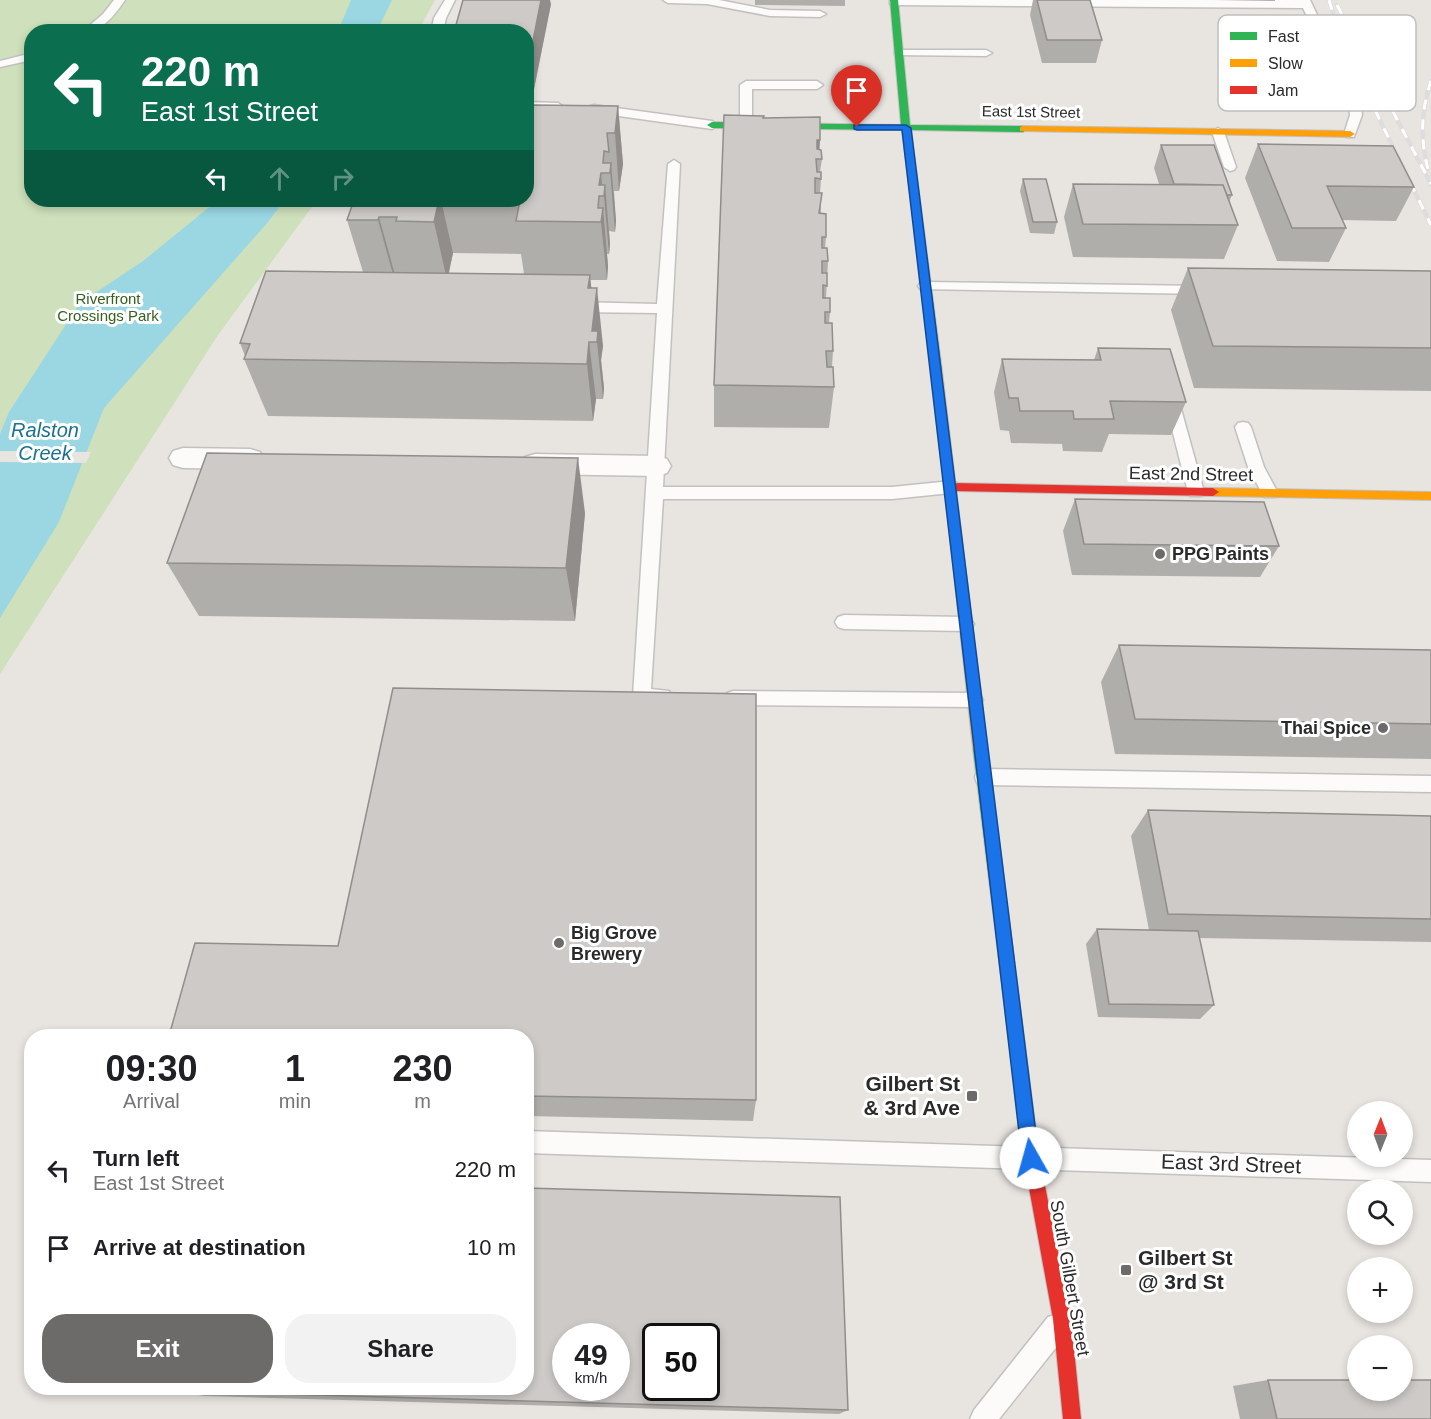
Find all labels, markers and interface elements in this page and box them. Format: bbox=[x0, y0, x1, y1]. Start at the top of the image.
legend bbox=[1218, 15, 1416, 111]
text: Fast bbox=[1268, 28, 1300, 45]
icon: left bbox=[42, 48, 120, 126]
text: 220 m bbox=[141, 48, 260, 95]
text: Slow bbox=[1268, 55, 1303, 72]
pin bbox=[831, 65, 882, 127]
icon: arrive bbox=[840, 74, 873, 107]
text: Jam bbox=[1268, 82, 1298, 99]
text: East 1st Street bbox=[141, 97, 318, 127]
street label: East 1st Street bbox=[982, 102, 1081, 121]
icon: left bbox=[200, 162, 233, 195]
icon: ahead bbox=[263, 162, 296, 195]
icon: right bbox=[326, 162, 359, 195]
park label: Riverfront Crossings Park bbox=[57, 290, 159, 324]
water label: Ralston Creek bbox=[11, 419, 79, 464]
street label: East 2nd Street bbox=[1129, 463, 1253, 485]
place label: PPG Paints bbox=[1172, 544, 1269, 564]
marker: PPG Paints bbox=[1153, 547, 1167, 561]
place label: Thai Spice bbox=[1281, 718, 1371, 738]
marker: Thai Spice bbox=[1376, 721, 1390, 735]
place label: Big Grove Brewery bbox=[571, 923, 657, 964]
marker: Big Grove Brewery bbox=[552, 936, 566, 950]
text: 09:30 bbox=[105, 1048, 197, 1089]
text: 1 bbox=[285, 1048, 305, 1089]
text: 230 bbox=[392, 1048, 453, 1089]
place label: Gilbert St & 3rd Ave bbox=[864, 1072, 960, 1119]
marker: Gilbert St & 3rd Ave bbox=[965, 1089, 979, 1103]
text: Arrival bbox=[123, 1090, 180, 1112]
text: min bbox=[279, 1090, 311, 1112]
text: m bbox=[414, 1090, 431, 1112]
north arrow bbox=[1347, 1101, 1413, 1167]
map controls bbox=[1347, 1101, 1413, 1401]
position arrow bbox=[999, 1126, 1063, 1190]
text: Turn left bbox=[93, 1146, 179, 1171]
street label: East 3rd Street bbox=[1161, 1150, 1302, 1177]
icon: left bbox=[42, 1154, 75, 1187]
text: 220 m bbox=[455, 1157, 516, 1182]
text: East 1st Street bbox=[93, 1172, 224, 1194]
button: search bbox=[1347, 1179, 1413, 1245]
street label: South Gilbert Street bbox=[1046, 1198, 1094, 1358]
icon: arrive bbox=[42, 1232, 75, 1265]
text: Arrive at destination bbox=[93, 1235, 306, 1260]
text: 10 m bbox=[467, 1235, 516, 1260]
place label: Gilbert St @ 3rd St bbox=[1138, 1246, 1233, 1293]
button: + bbox=[1347, 1257, 1413, 1323]
marker: Gilbert St @ 3rd St bbox=[1119, 1263, 1133, 1277]
button: Exit bbox=[42, 1314, 273, 1383]
button: Share bbox=[285, 1314, 516, 1383]
speed limit sign: 50 bbox=[642, 1323, 720, 1401]
button: − bbox=[1347, 1335, 1413, 1401]
text: 49 bbox=[574, 1338, 608, 1371]
text: km/h bbox=[575, 1369, 607, 1386]

